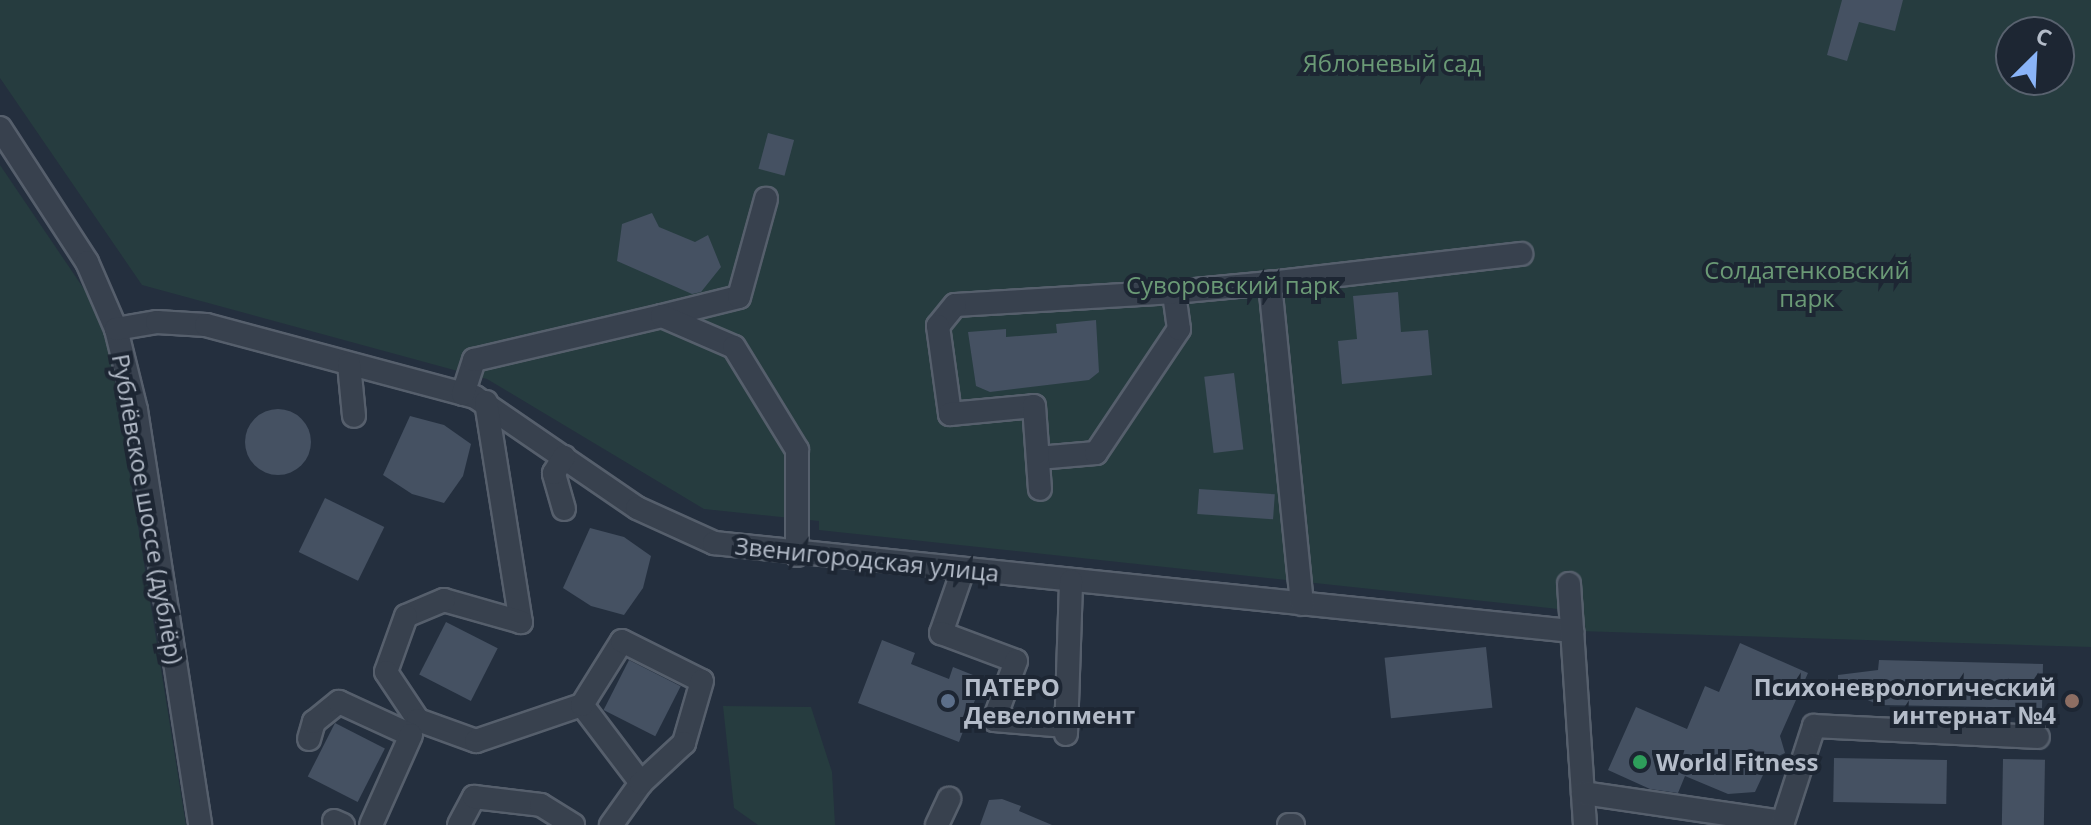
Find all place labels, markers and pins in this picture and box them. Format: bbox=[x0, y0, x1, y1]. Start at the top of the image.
place label: ПАТЕРО Девелопмент bbox=[964, 673, 1135, 729]
place label: Психоневрологический интернат №4 bbox=[1754, 673, 2056, 729]
marker: ПАТЕРО Девелопмент bbox=[939, 692, 957, 710]
marker: Психоневрологический интернат №4 bbox=[2063, 692, 2081, 710]
place label: World Fitness bbox=[1656, 748, 1818, 776]
marker: World Fitness bbox=[1631, 753, 1649, 771]

